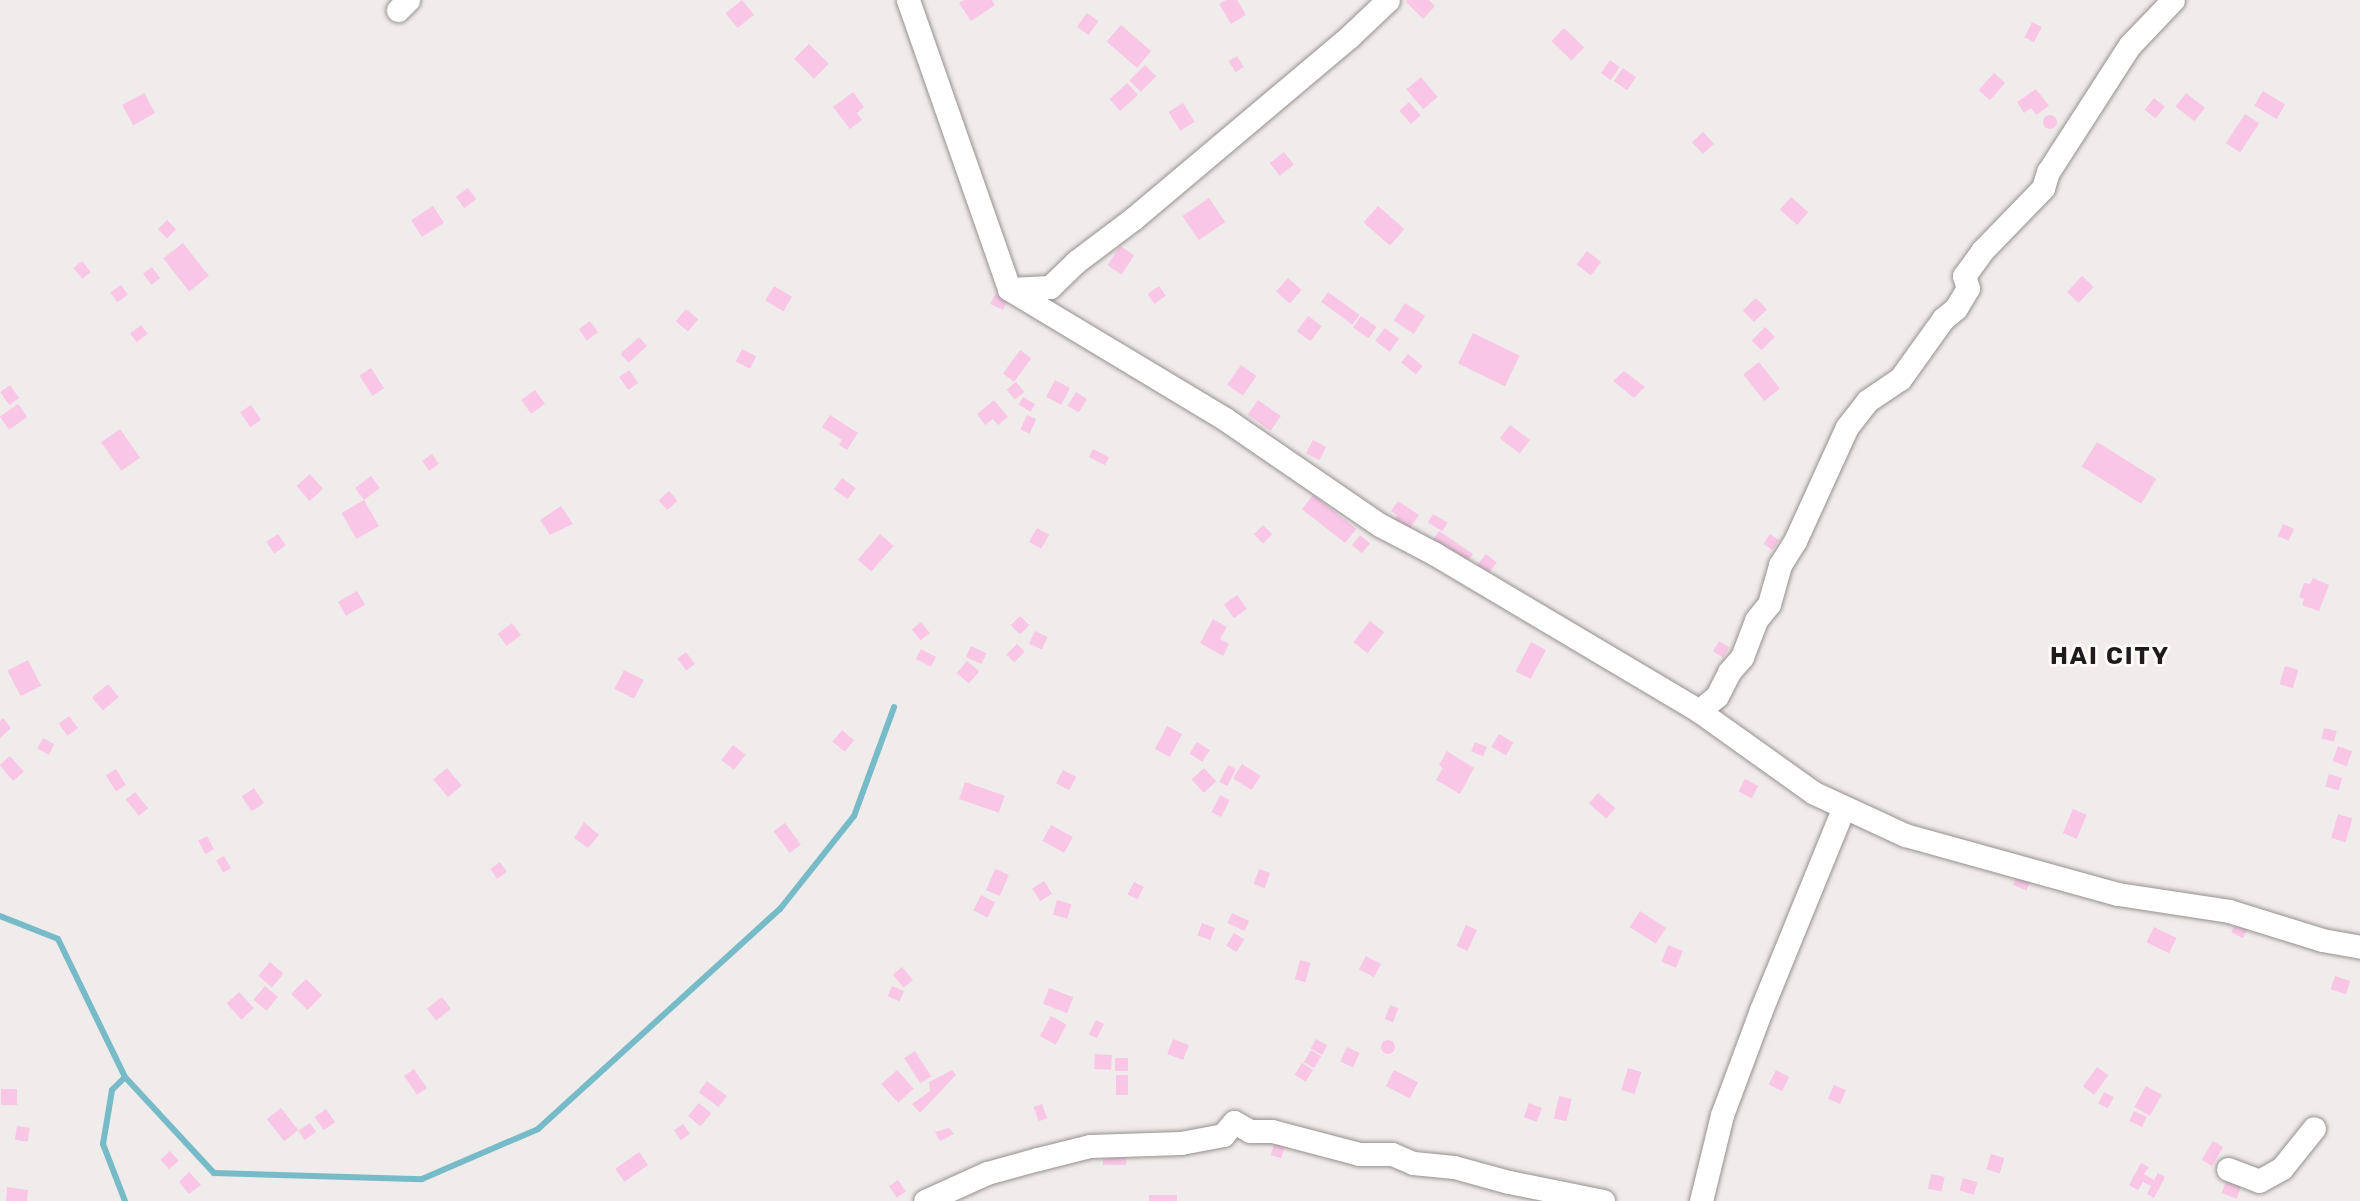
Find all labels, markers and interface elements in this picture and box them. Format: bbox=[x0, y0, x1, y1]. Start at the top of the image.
district label: HAI CITY bbox=[2051, 643, 2169, 671]

